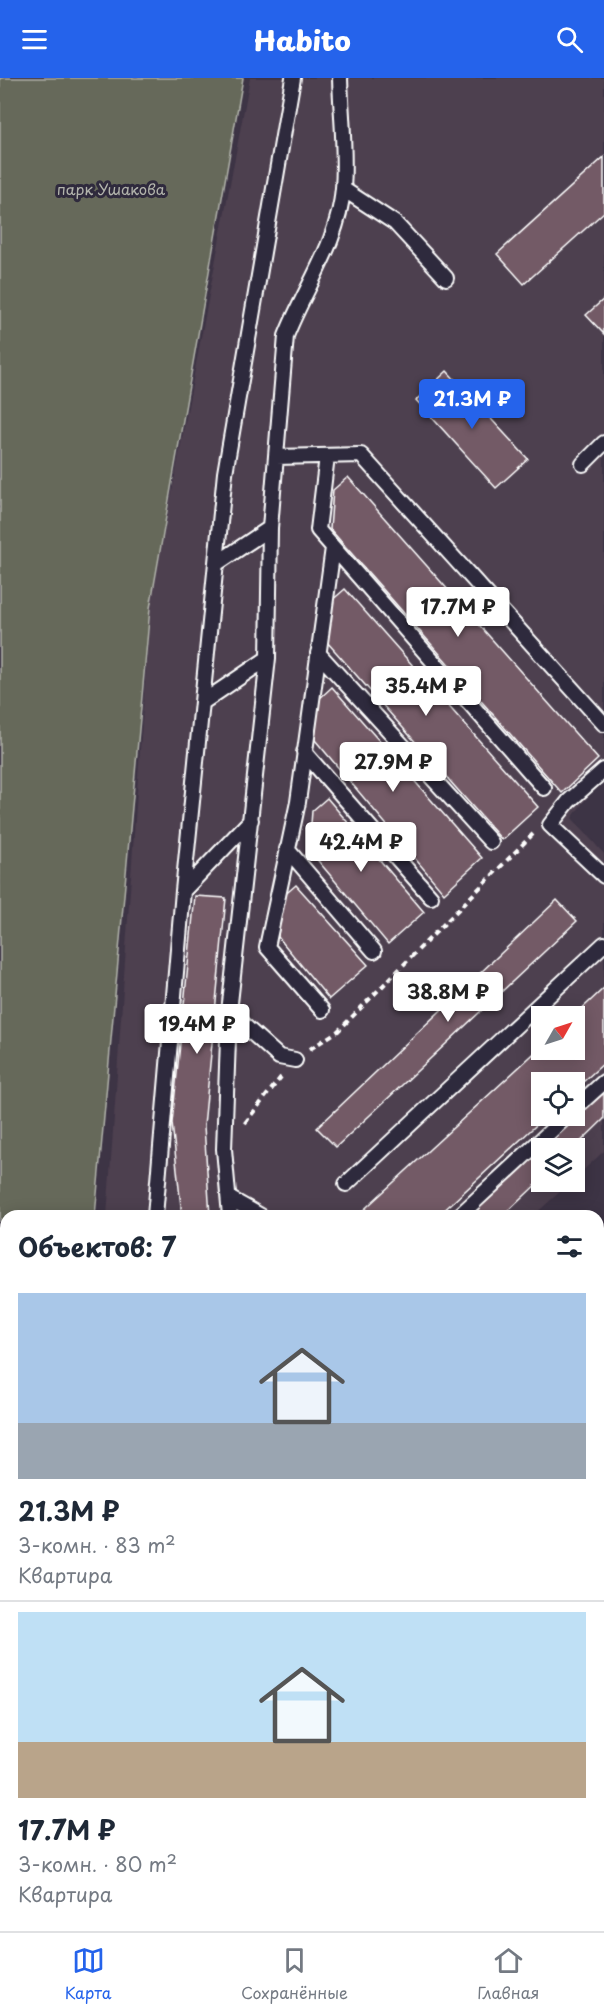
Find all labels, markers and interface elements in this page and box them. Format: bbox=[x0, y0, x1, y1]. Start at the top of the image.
text: Habito bbox=[253, 19, 351, 60]
icon: menu bbox=[18, 23, 51, 56]
icon: search bbox=[553, 23, 586, 56]
park label: парк Ушакова bbox=[57, 177, 166, 200]
pin: 21.3M ₽ bbox=[417, 379, 527, 430]
text: 21.3M ₽ bbox=[433, 383, 511, 413]
pin: 17.7M ₽ bbox=[403, 587, 513, 638]
text: 17.7M ₽ bbox=[420, 591, 496, 621]
pin: 35.4M ₽ bbox=[371, 666, 481, 717]
text: 35.4M ₽ bbox=[385, 670, 467, 700]
pin: 27.9M ₽ bbox=[338, 742, 448, 793]
text: 27.9M ₽ bbox=[354, 746, 432, 776]
pin: 42.4M ₽ bbox=[306, 822, 416, 873]
text: 42.4M ₽ bbox=[319, 826, 403, 856]
pin: 38.8M ₽ bbox=[393, 972, 503, 1023]
text: 38.8M ₽ bbox=[407, 976, 489, 1006]
pin: 19.4M ₽ bbox=[142, 1004, 252, 1055]
north arrow bbox=[531, 1006, 585, 1060]
map controls bbox=[531, 1006, 585, 1192]
text: 19.4M ₽ bbox=[159, 1008, 235, 1038]
button: locate bbox=[531, 1072, 585, 1126]
button: layers bbox=[531, 1138, 585, 1192]
text: Объектов: 7 bbox=[18, 1227, 176, 1266]
icon: filters bbox=[553, 1230, 586, 1263]
icon: home bbox=[248, 1332, 356, 1440]
text: 21.3M ₽ bbox=[18, 1491, 120, 1530]
text: 3-комн. · 83 m² bbox=[18, 1530, 176, 1560]
text: Квартира bbox=[18, 1560, 112, 1590]
icon: home bbox=[248, 1651, 356, 1759]
text: 17.7M ₽ bbox=[18, 1810, 116, 1849]
text: 3-комн. · 80 m² bbox=[18, 1849, 177, 1879]
text: Квартира bbox=[18, 1879, 112, 1909]
tab: Карта bbox=[65, 1944, 112, 2004]
tab: Сохранённые bbox=[241, 1944, 348, 2004]
tab: Главная bbox=[477, 1944, 539, 2004]

